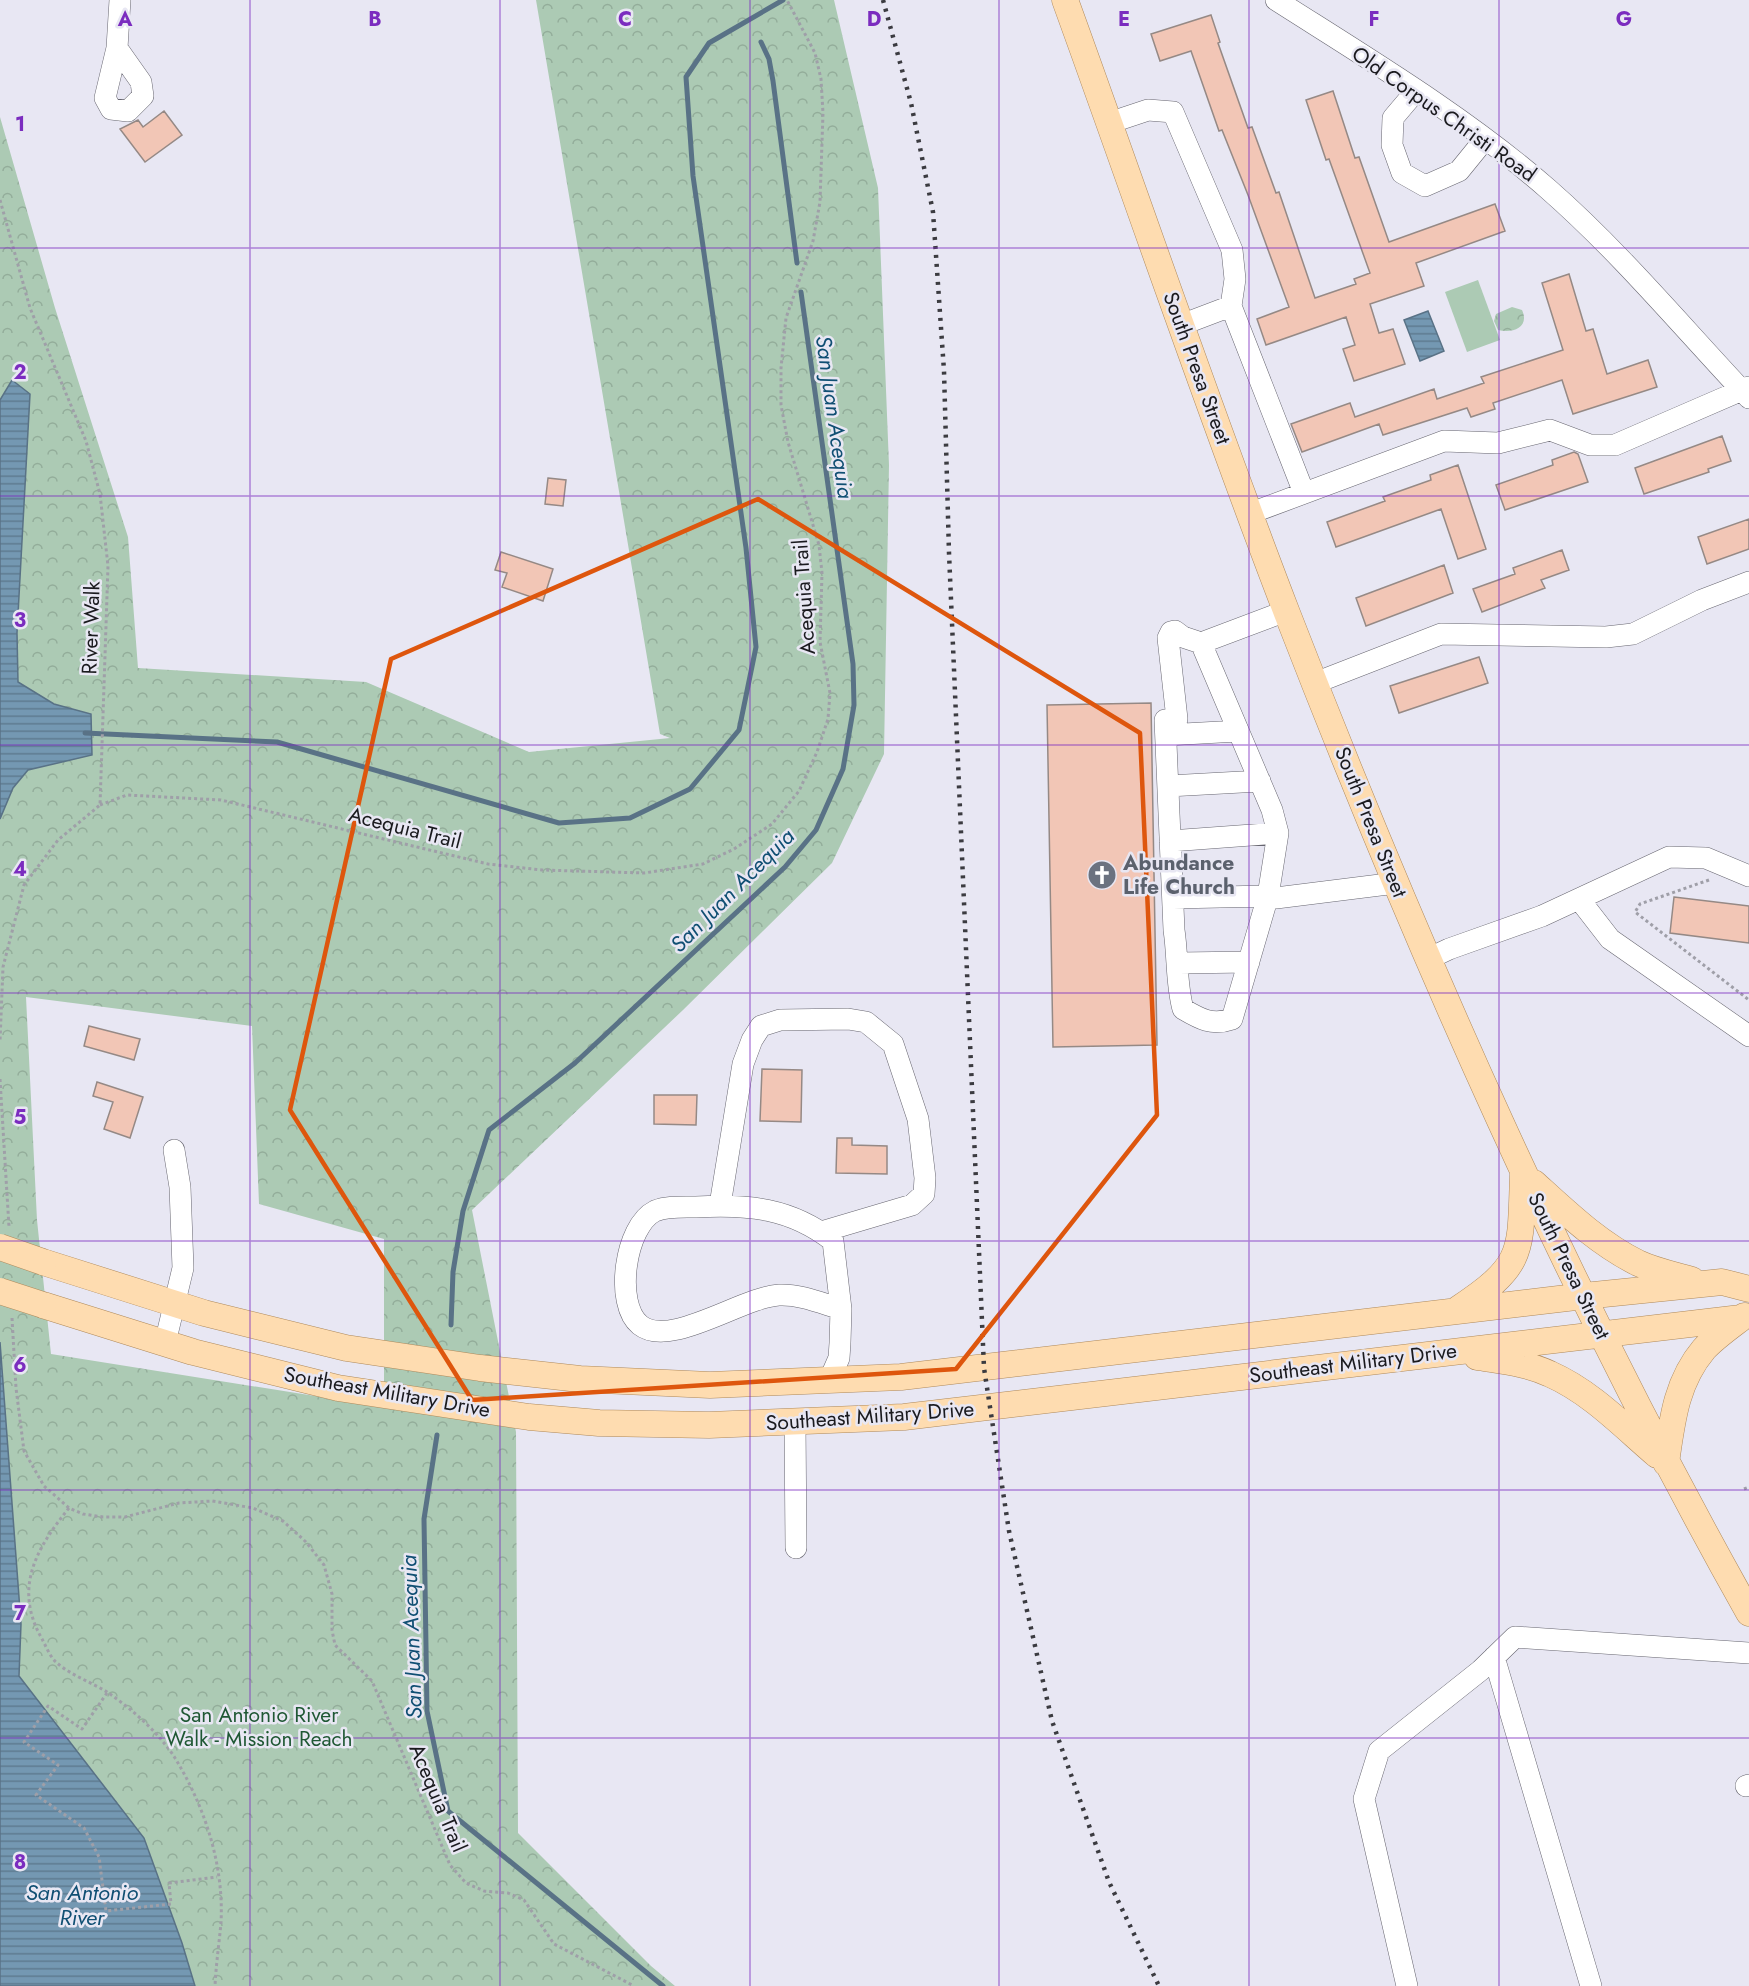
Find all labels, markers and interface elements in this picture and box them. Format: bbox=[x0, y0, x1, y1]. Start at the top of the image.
text: A bbox=[117, 5, 133, 34]
text: B bbox=[368, 5, 382, 34]
text: C bbox=[618, 5, 632, 34]
text: D bbox=[867, 5, 881, 34]
text: E bbox=[1118, 5, 1130, 34]
text: F bbox=[1368, 5, 1380, 34]
text: G bbox=[1616, 5, 1632, 34]
street label: Old Corpus Christi Road bbox=[1346, 39, 1542, 189]
text: 1 bbox=[15, 110, 25, 139]
street label: South Presa Street bbox=[1156, 288, 1238, 448]
water label: San Juan Acequia bbox=[808, 333, 862, 501]
text: 2 bbox=[13, 358, 27, 387]
street label: Acequia Trail bbox=[785, 538, 823, 656]
street label: River Walk bbox=[74, 580, 108, 675]
text: 3 bbox=[14, 606, 26, 635]
street label: South Presa Street bbox=[1327, 742, 1415, 902]
street label: Acequia Trail bbox=[345, 800, 465, 856]
water label: San Juan Acequia bbox=[663, 821, 801, 959]
place label: Abundance Life Church bbox=[1122, 848, 1235, 902]
text: 4 bbox=[13, 855, 27, 884]
church icon: Abundance Life Church bbox=[1086, 859, 1118, 891]
text: 5 bbox=[14, 1103, 27, 1132]
street label: South Presa Street bbox=[1520, 1187, 1618, 1345]
street label: Southeast Military Drive bbox=[1248, 1335, 1459, 1391]
text: 6 bbox=[13, 1351, 27, 1380]
street label: Southeast Military Drive bbox=[282, 1359, 493, 1425]
street label: Southeast Military Drive bbox=[765, 1394, 975, 1438]
water label: San Juan Acequia bbox=[392, 1554, 430, 1720]
text: 7 bbox=[14, 1599, 27, 1628]
park label: San Antonio River Walk - Mission Reach bbox=[165, 1700, 353, 1754]
street label: Acequia Trail bbox=[402, 1739, 474, 1857]
text: 8 bbox=[14, 1848, 26, 1877]
water label: San Antonio River bbox=[26, 1876, 138, 1933]

